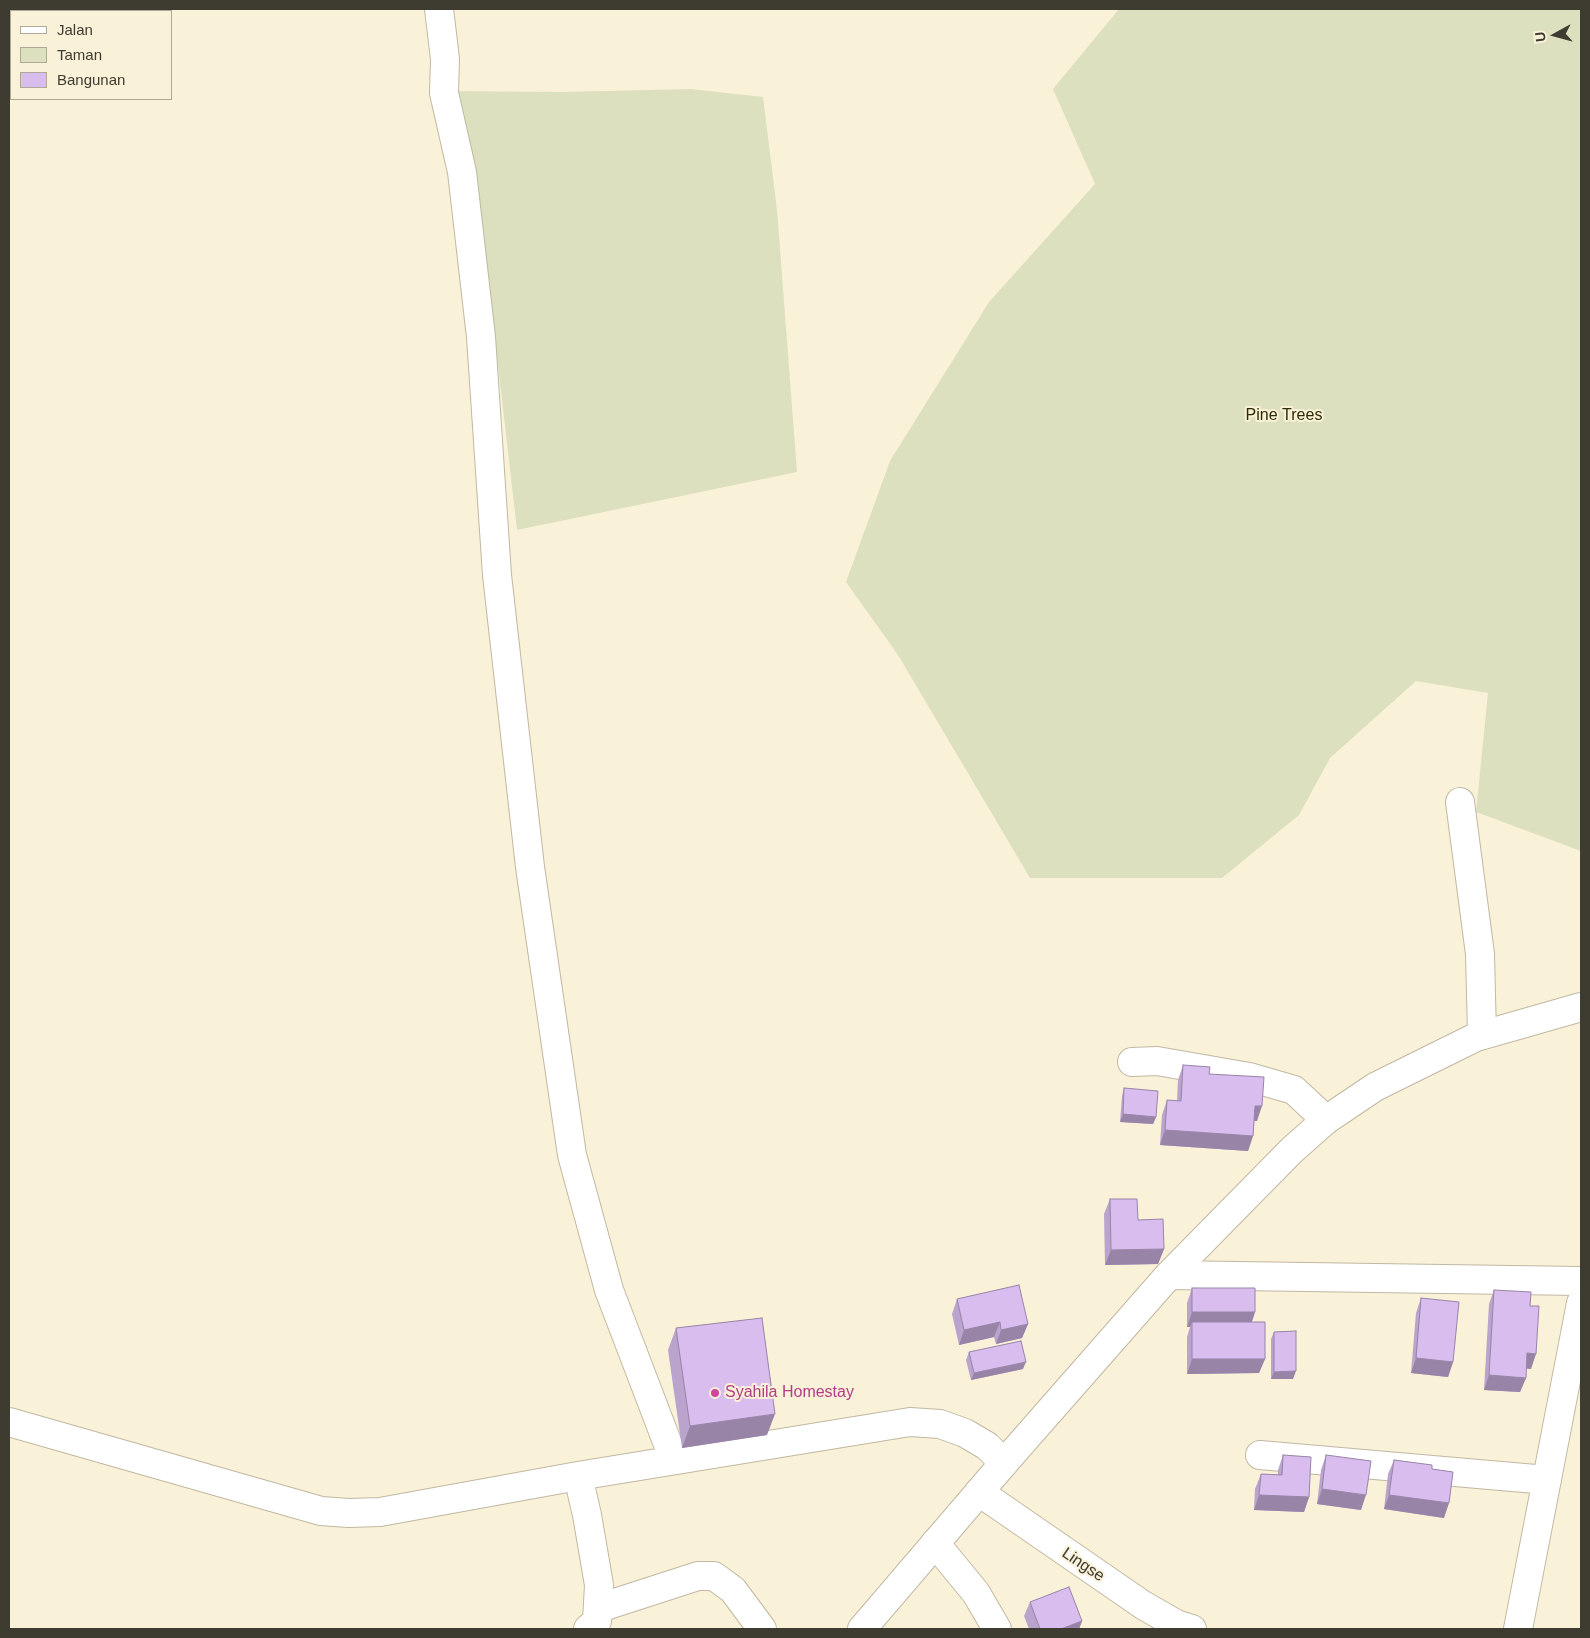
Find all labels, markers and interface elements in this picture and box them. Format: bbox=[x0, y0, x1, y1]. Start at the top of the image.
legend bbox=[10, 10, 172, 100]
north arrow bbox=[1530, 10, 1580, 60]
text: Jalan bbox=[57, 21, 93, 38]
text: U bbox=[1532, 31, 1549, 43]
text: Taman bbox=[57, 46, 102, 63]
text: Bangunan bbox=[57, 71, 125, 88]
park label: Pine Trees bbox=[1246, 406, 1322, 426]
place label: Syahila Homestay bbox=[725, 1383, 854, 1403]
marker: Syahila Homestay bbox=[709, 1387, 721, 1399]
street label: Lingse bbox=[1058, 1544, 1108, 1586]

